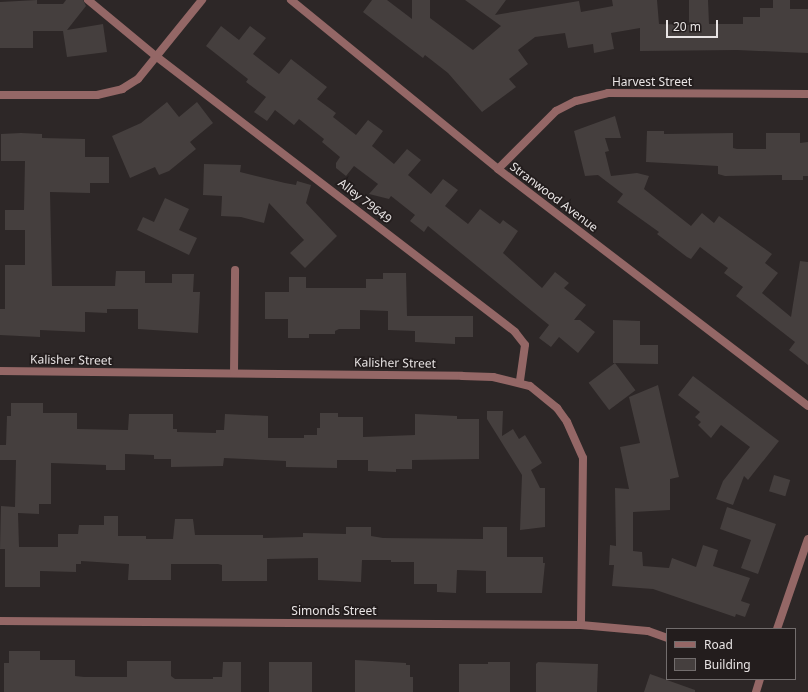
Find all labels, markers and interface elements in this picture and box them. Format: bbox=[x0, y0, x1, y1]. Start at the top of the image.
scale bar bbox=[668, 12, 720, 38]
text: 20 m bbox=[673, 18, 701, 35]
street label: Harvest Street bbox=[612, 75, 692, 89]
street label: Stranwood Avenue bbox=[507, 159, 601, 235]
street label: Alley 79649 bbox=[335, 176, 395, 226]
street label: Kalisher Street bbox=[30, 352, 112, 368]
street label: Kalisher Street bbox=[354, 355, 436, 371]
street label: Simonds Street bbox=[291, 604, 377, 618]
legend bbox=[666, 628, 796, 680]
text: Road bbox=[704, 636, 733, 653]
text: Building bbox=[704, 656, 751, 673]

